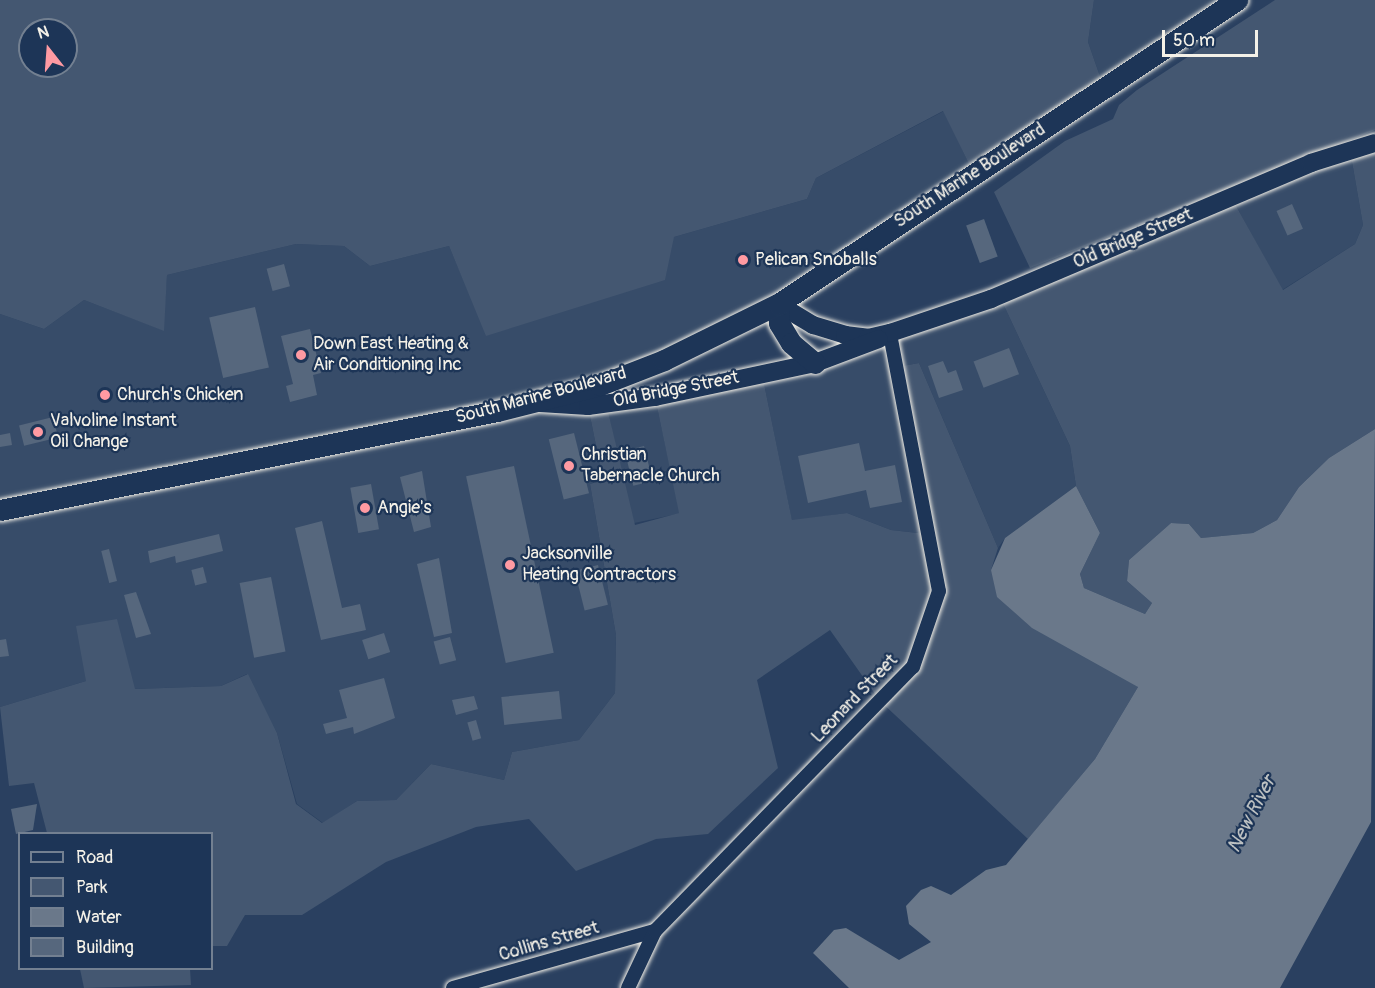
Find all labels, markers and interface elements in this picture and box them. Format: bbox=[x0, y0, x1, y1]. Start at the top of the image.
north arrow bbox=[18, 18, 78, 78]
scale bar bbox=[1165, 18, 1261, 56]
text: N bbox=[35, 22, 51, 44]
text: 50 m bbox=[1173, 29, 1215, 52]
street label: South Marine Boulevard bbox=[890, 119, 1050, 233]
street label: Old Bridge Street bbox=[1070, 204, 1196, 274]
place label: Pelican Snoballs bbox=[755, 249, 877, 271]
marker: Pelican Snoballs bbox=[736, 253, 750, 267]
place label: Down East Heating & Air Conditioning Inc bbox=[313, 334, 469, 376]
marker: Down East Heating & Air Conditioning Inc bbox=[294, 348, 308, 362]
street label: South Marine Boulevard bbox=[453, 363, 629, 429]
street label: Old Bridge Street bbox=[611, 367, 741, 413]
place label: Church's Chicken bbox=[117, 384, 243, 406]
marker: Church's Chicken bbox=[98, 388, 112, 402]
place label: Valvoline Instant Oil Change bbox=[50, 411, 177, 454]
marker: Valvoline Instant Oil Change bbox=[31, 425, 45, 439]
place label: Christian Tabernacle Church bbox=[581, 445, 720, 488]
marker: Christian Tabernacle Church bbox=[562, 459, 576, 473]
place label: Angie's bbox=[377, 497, 432, 519]
marker: Angie's bbox=[358, 501, 372, 515]
place label: Jacksonville Heating Contractors bbox=[522, 544, 676, 586]
marker: Jacksonville Heating Contractors bbox=[503, 558, 517, 572]
street label: Leonard Street bbox=[807, 650, 903, 748]
water label: New River bbox=[1221, 772, 1281, 856]
legend bbox=[18, 832, 213, 970]
text: Road bbox=[76, 846, 113, 869]
text: Park bbox=[76, 876, 108, 899]
text: Water bbox=[76, 906, 122, 929]
street label: Collins Street bbox=[497, 917, 601, 967]
text: Building bbox=[76, 936, 134, 959]

